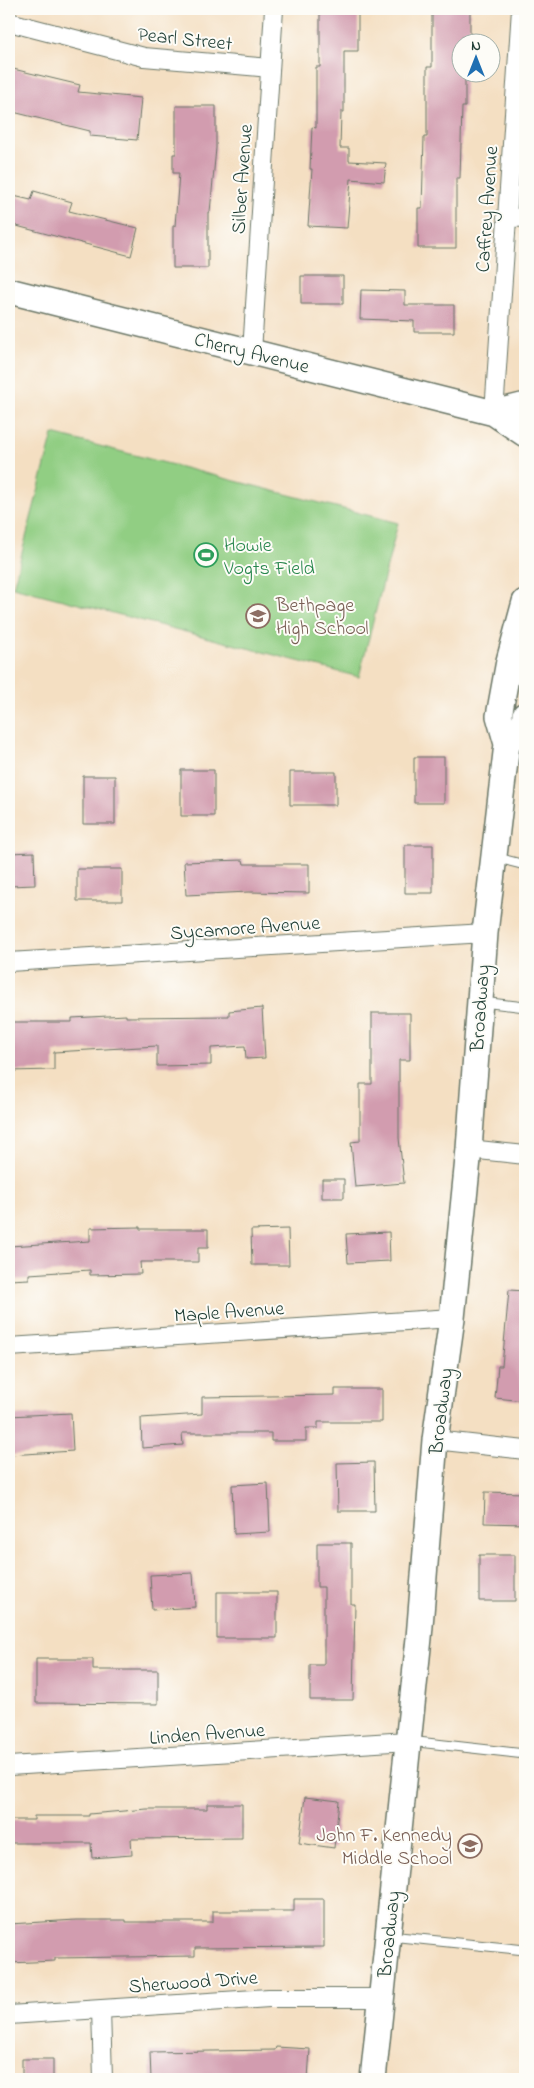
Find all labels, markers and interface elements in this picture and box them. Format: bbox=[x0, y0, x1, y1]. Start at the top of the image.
street label: Pearl Street bbox=[136, 21, 234, 60]
north arrow bbox=[452, 32, 502, 82]
text: N bbox=[471, 36, 481, 57]
street label: Silber Avenue bbox=[225, 123, 262, 235]
street label: Caffrey Avenue bbox=[470, 145, 507, 273]
street label: Cherry Avenue bbox=[191, 326, 312, 383]
place label: Howie Vogts Field bbox=[223, 532, 315, 585]
sports icon: Howie Vogts Field bbox=[193, 542, 219, 568]
place label: Bethpage High School bbox=[275, 592, 369, 645]
school or university icon: Bethpage High School bbox=[245, 603, 271, 629]
street label: Sycamore Avenue bbox=[169, 910, 321, 949]
street label: Broadway bbox=[464, 964, 499, 1054]
street label: Maple Avenue bbox=[173, 1295, 285, 1332]
street label: Broadway bbox=[423, 1366, 462, 1457]
street label: Linden Avenue bbox=[148, 1717, 266, 1754]
place label: John F. Kennedy Middle School bbox=[316, 1822, 452, 1874]
school or university icon: John F. Kennedy Middle School bbox=[457, 1833, 483, 1859]
street label: Broadway bbox=[371, 1889, 409, 1980]
street label: Sherwood Drive bbox=[128, 1965, 259, 2002]

